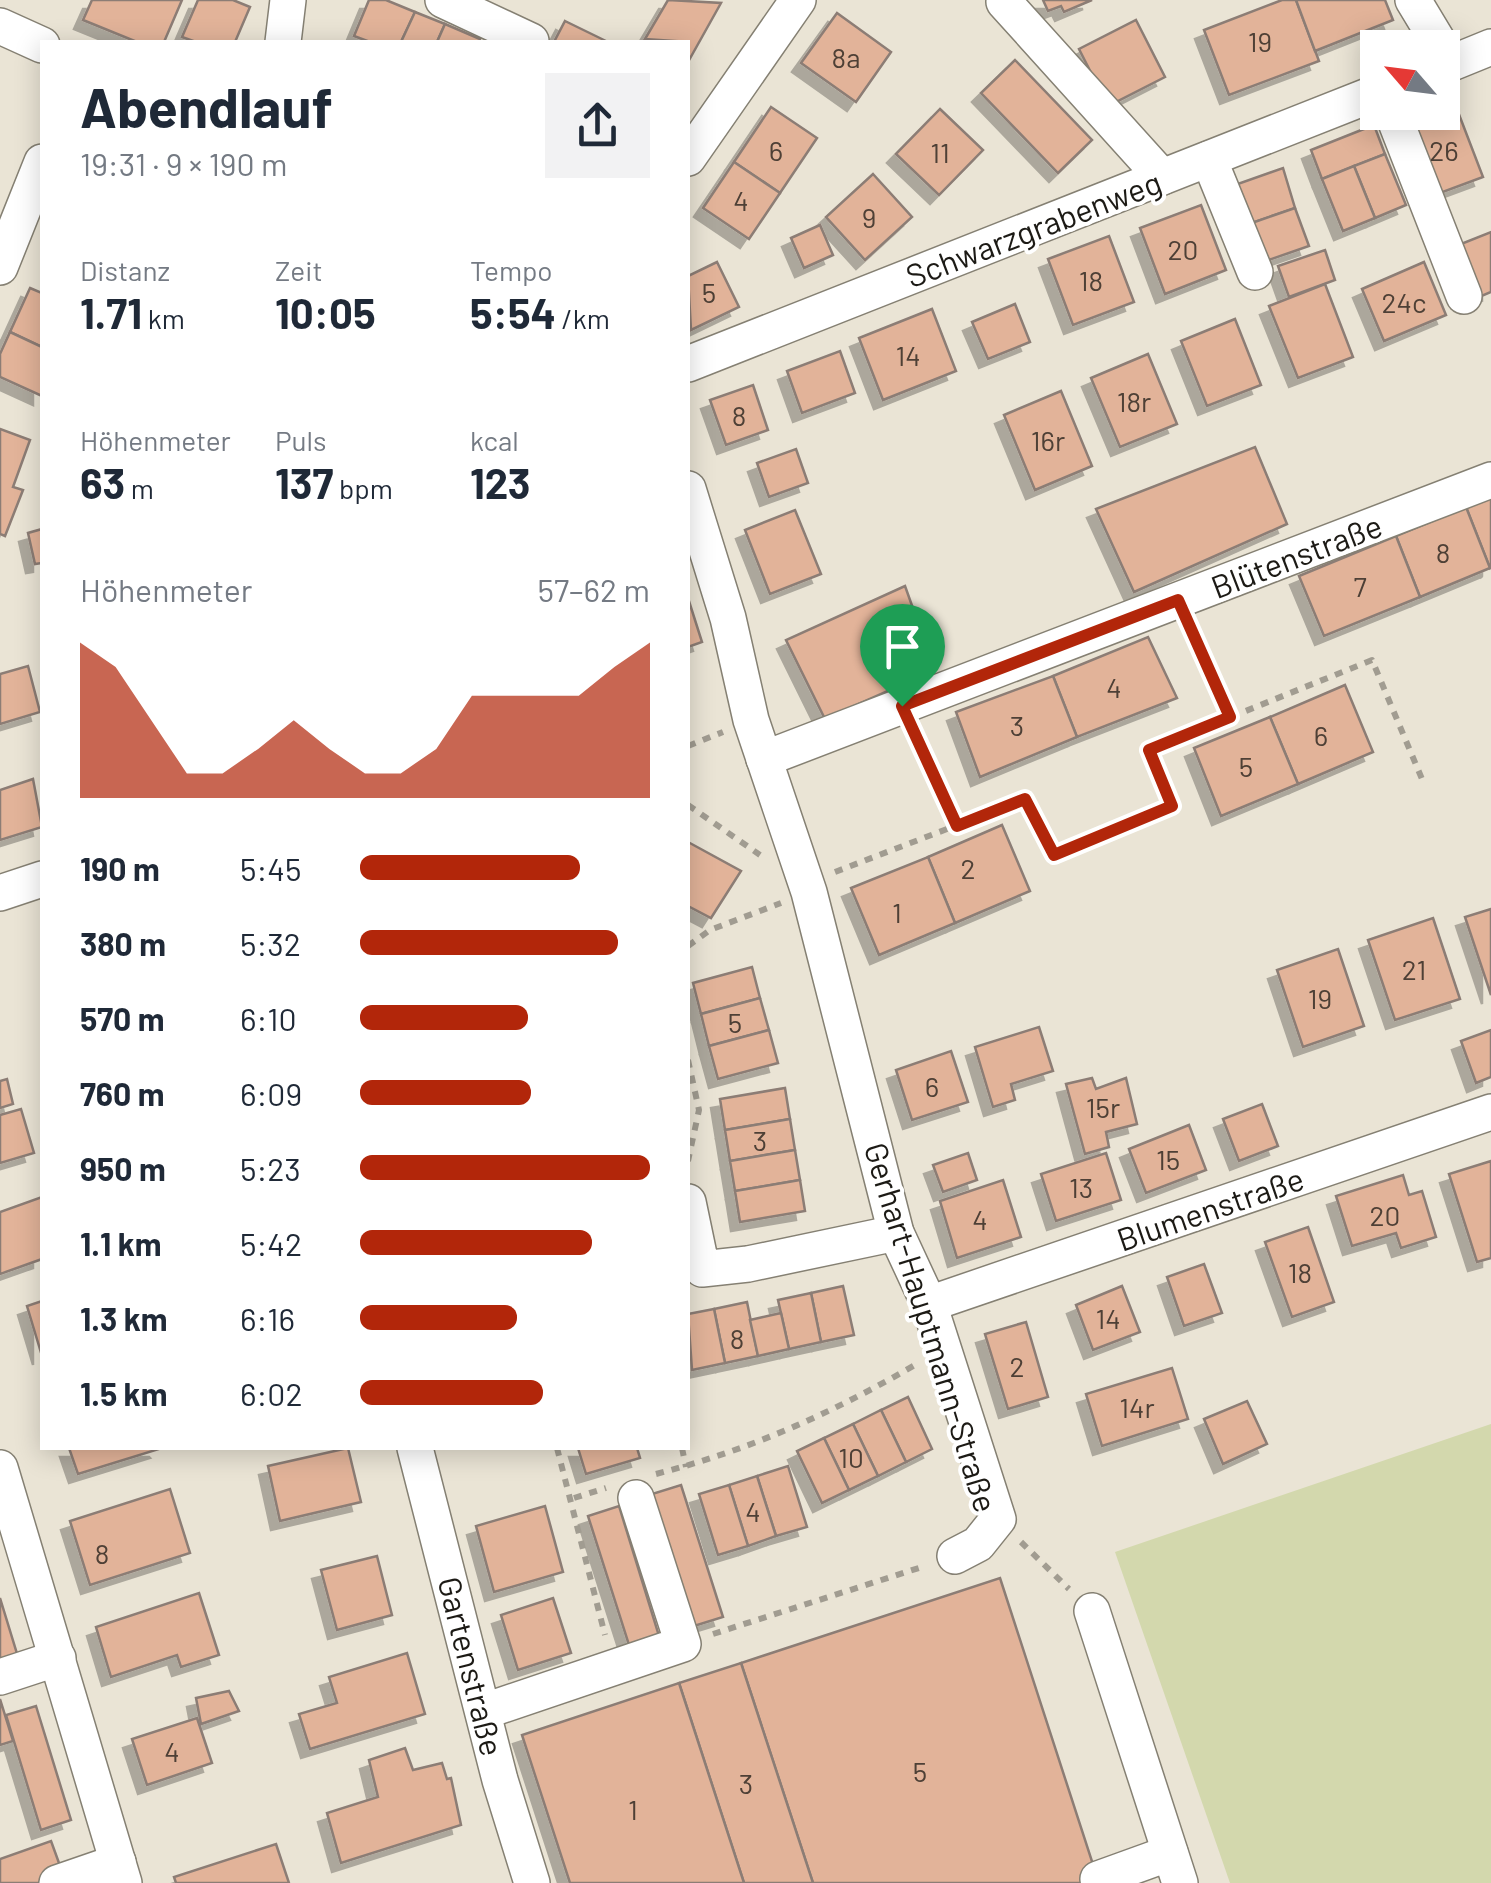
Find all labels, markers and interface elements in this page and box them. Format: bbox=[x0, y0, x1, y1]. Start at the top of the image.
house number: 19 bbox=[1248, 24, 1272, 58]
north arrow bbox=[1360, 30, 1460, 130]
map controls bbox=[1360, 30, 1460, 130]
house number: 8a bbox=[832, 40, 860, 74]
text: Abendlauf bbox=[80, 73, 333, 139]
button: share bbox=[545, 73, 650, 178]
house number: 6 bbox=[769, 133, 783, 167]
house number: 26 bbox=[1429, 133, 1459, 167]
house number: 11 bbox=[930, 135, 950, 169]
text: 19:31 · 9 × 190 m bbox=[80, 144, 288, 182]
street label: Schwarzgrabenweg bbox=[900, 162, 1166, 294]
house number: 4 bbox=[733, 183, 749, 217]
house number: 9 bbox=[862, 200, 876, 234]
house number: 20 bbox=[1168, 232, 1198, 266]
text: Distanz bbox=[80, 253, 170, 287]
text: Zeit bbox=[275, 253, 323, 287]
text: Tempo bbox=[470, 253, 553, 287]
house number: 18 bbox=[1079, 263, 1103, 297]
house number: 5 bbox=[702, 275, 716, 309]
house number: 24c bbox=[1382, 285, 1427, 319]
text: 1.71 bbox=[80, 287, 142, 337]
text: 10:05 bbox=[275, 287, 376, 337]
text: 5:54 bbox=[470, 287, 556, 337]
text: km bbox=[142, 301, 185, 335]
text: /km bbox=[556, 301, 610, 335]
house number: 14 bbox=[895, 338, 921, 372]
house number: 18r bbox=[1117, 384, 1151, 418]
house number: 8 bbox=[732, 398, 746, 432]
text: Höhenmeter bbox=[80, 423, 231, 457]
text: Puls bbox=[275, 423, 327, 457]
text: kcal bbox=[470, 423, 519, 457]
house number: 16r bbox=[1031, 423, 1065, 457]
text: 63 bbox=[80, 457, 125, 507]
text: 137 bbox=[275, 457, 333, 507]
text: 123 bbox=[470, 457, 530, 507]
text: m bbox=[125, 471, 154, 505]
text: bpm bbox=[333, 471, 393, 505]
street label: Blütenstraße bbox=[1205, 505, 1387, 605]
house number: 8 bbox=[1436, 535, 1450, 569]
house number: 7 bbox=[1353, 569, 1367, 603]
text: Höhenmeter bbox=[80, 570, 252, 608]
text: 57–62 m bbox=[538, 570, 650, 608]
pin bbox=[860, 604, 945, 707]
icon: arrive bbox=[875, 619, 930, 674]
house number: 4 bbox=[1106, 670, 1122, 704]
house number: 3 bbox=[1010, 708, 1024, 742]
house number: 6 bbox=[1314, 718, 1328, 752]
house number: 5 bbox=[1239, 749, 1253, 783]
text: 190 m bbox=[80, 849, 160, 887]
text: 5:45 bbox=[240, 849, 301, 887]
house number: 2 bbox=[960, 851, 976, 885]
house number: 1 bbox=[892, 895, 902, 929]
text: 380 m bbox=[80, 924, 166, 962]
text: 5:32 bbox=[240, 924, 301, 962]
house number: 21 bbox=[1402, 952, 1426, 986]
house number: 19 bbox=[1308, 981, 1332, 1015]
text: 570 m bbox=[80, 999, 164, 1037]
text: 6:10 bbox=[240, 999, 297, 1037]
house number: 5 bbox=[728, 1005, 742, 1039]
house number: 6 bbox=[925, 1069, 939, 1103]
text: 760 m bbox=[80, 1074, 164, 1112]
text: 6:09 bbox=[240, 1074, 302, 1112]
house number: 15r bbox=[1086, 1090, 1120, 1124]
house number: 3 bbox=[753, 1123, 767, 1157]
street label: Gerhart-Hauptmann-Straße bbox=[858, 1138, 1006, 1516]
house number: 15 bbox=[1156, 1142, 1180, 1176]
text: 950 m bbox=[80, 1149, 166, 1187]
text: 5:23 bbox=[240, 1149, 301, 1187]
street label: Blumenstraße bbox=[1112, 1158, 1308, 1258]
house number: 13 bbox=[1069, 1170, 1093, 1204]
house number: 20 bbox=[1370, 1198, 1400, 1232]
house number: 4 bbox=[972, 1202, 988, 1236]
text: 1.1 km bbox=[80, 1224, 161, 1262]
text: 5:42 bbox=[240, 1224, 302, 1262]
house number: 18 bbox=[1288, 1255, 1312, 1289]
text: 1.3 km bbox=[80, 1299, 167, 1337]
text: 6:16 bbox=[240, 1299, 295, 1337]
house number: 14 bbox=[1095, 1301, 1121, 1335]
house number: 8 bbox=[730, 1321, 744, 1355]
house number: 2 bbox=[1009, 1349, 1025, 1383]
text: 1.5 km bbox=[80, 1374, 167, 1412]
text: 6:02 bbox=[240, 1374, 303, 1412]
house number: 14r bbox=[1119, 1390, 1155, 1424]
house number: 10 bbox=[838, 1440, 864, 1474]
house number: 4 bbox=[745, 1494, 761, 1528]
house number: 8 bbox=[95, 1536, 109, 1570]
street label: Gartenstraße bbox=[431, 1573, 513, 1759]
house number: 4 bbox=[164, 1734, 180, 1768]
house number: 5 bbox=[913, 1754, 927, 1788]
house number: 3 bbox=[739, 1766, 753, 1800]
house number: 1 bbox=[628, 1792, 638, 1826]

